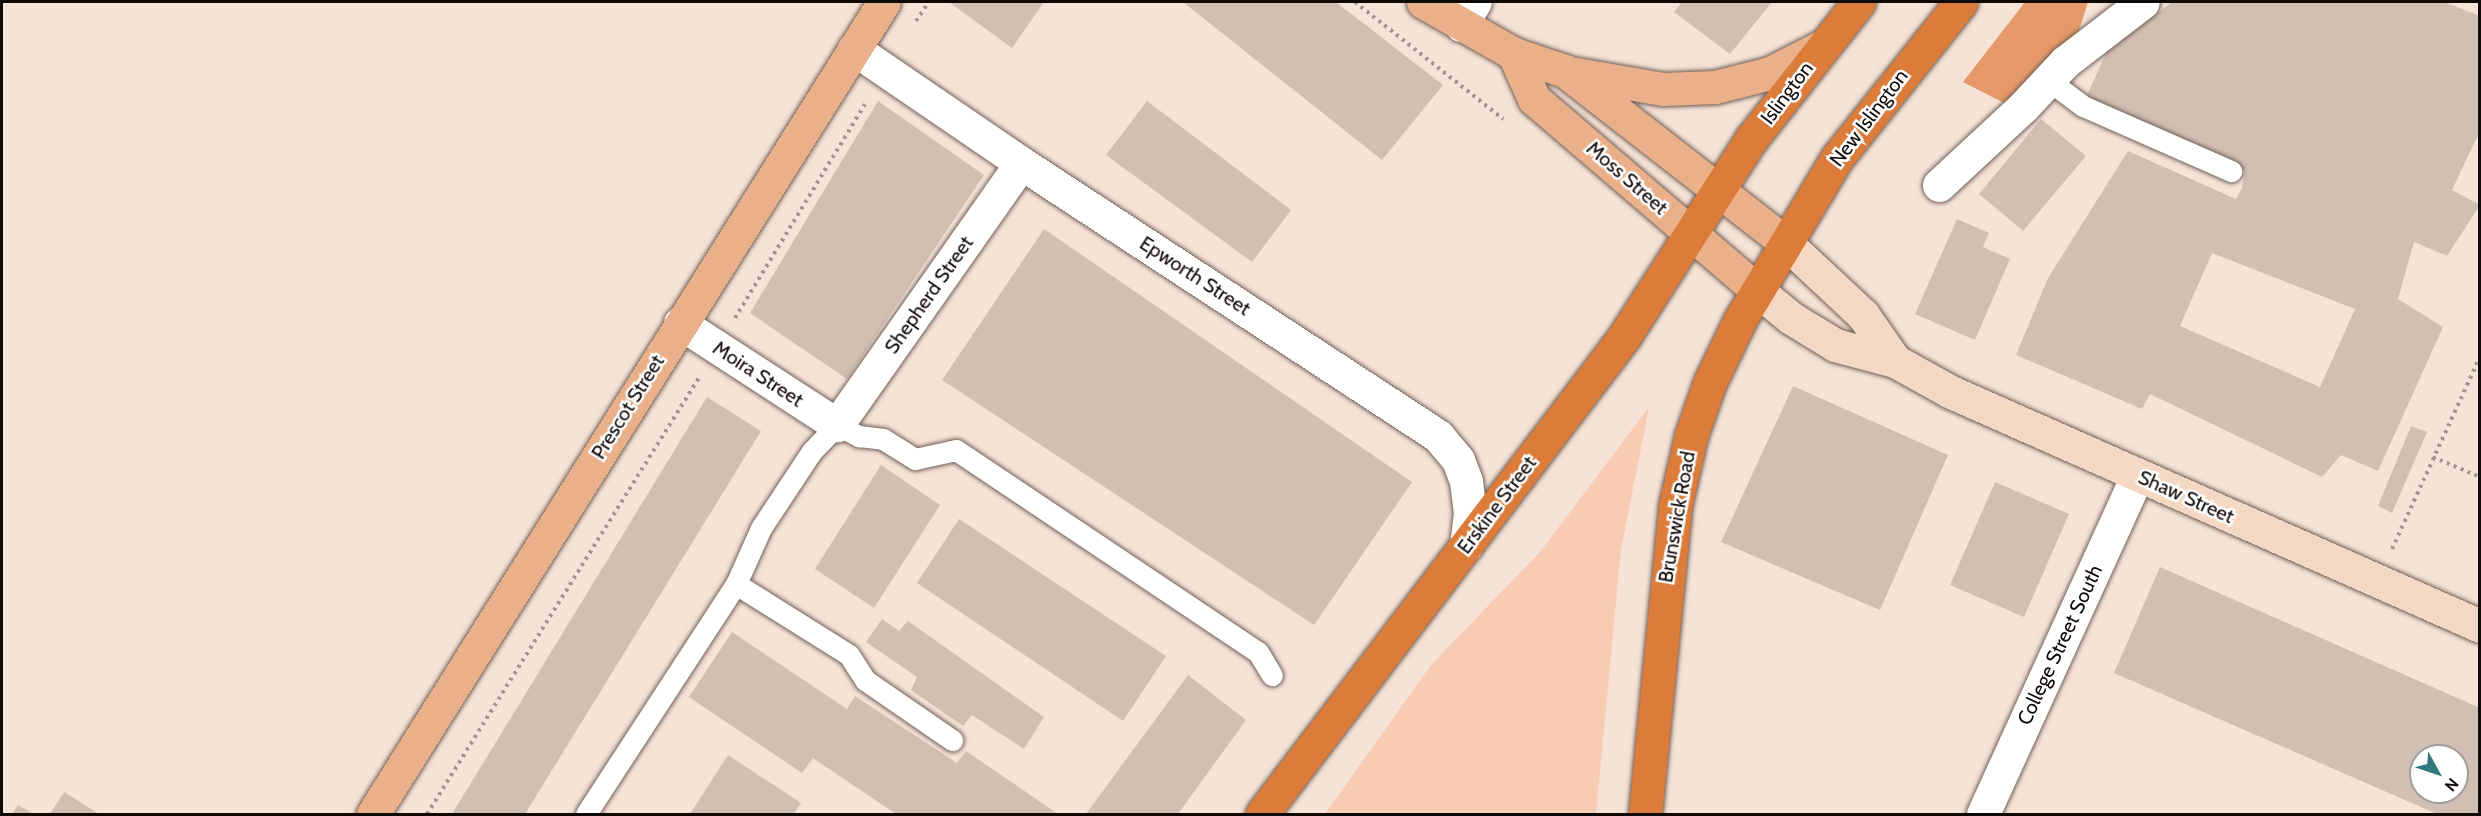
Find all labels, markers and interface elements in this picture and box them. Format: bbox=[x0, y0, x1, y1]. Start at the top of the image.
street label: Islington bbox=[1756, 57, 1818, 129]
street label: New Islington bbox=[1825, 65, 1913, 171]
street label: Moss Street bbox=[1582, 136, 1672, 220]
street label: Epworth Street bbox=[1135, 231, 1255, 321]
street label: Shepherd Street bbox=[880, 232, 978, 358]
street label: Moira Street bbox=[708, 336, 808, 412]
street label: Prescot Street bbox=[586, 350, 670, 464]
street label: Brunswick Road bbox=[1654, 450, 1700, 584]
street label: Erskine Street bbox=[1453, 451, 1541, 559]
street label: Shaw Street bbox=[2134, 465, 2238, 529]
street label: College Street South bbox=[2012, 561, 2108, 729]
north arrow bbox=[2409, 744, 2469, 804]
text: N bbox=[2441, 774, 2463, 795]

